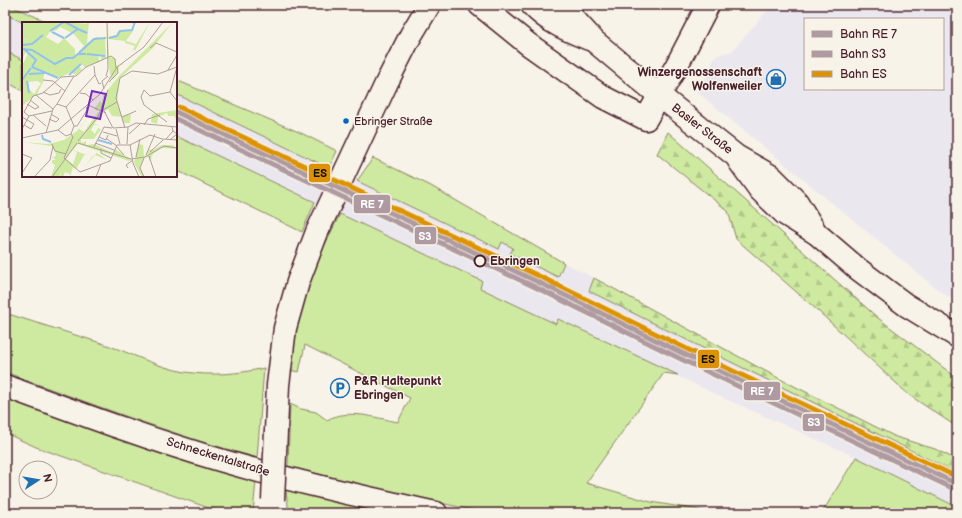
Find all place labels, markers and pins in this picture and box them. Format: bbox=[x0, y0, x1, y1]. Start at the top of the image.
place label: Winzergenossenschaft Wolfenweiler bbox=[638, 65, 762, 94]
shop icon: Winzergenossenschaft Wolfenweiler bbox=[765, 68, 787, 90]
place label: Ebringer Straße bbox=[354, 115, 433, 128]
marker: Ebringer Straße bbox=[341, 116, 351, 126]
marker: Ebringen bbox=[473, 254, 487, 268]
place label: Ebringen bbox=[490, 254, 540, 269]
place label: P&R Haltepunkt Ebringen bbox=[354, 374, 441, 403]
parking icon: P&R Haltepunkt Ebringen bbox=[329, 377, 351, 399]

